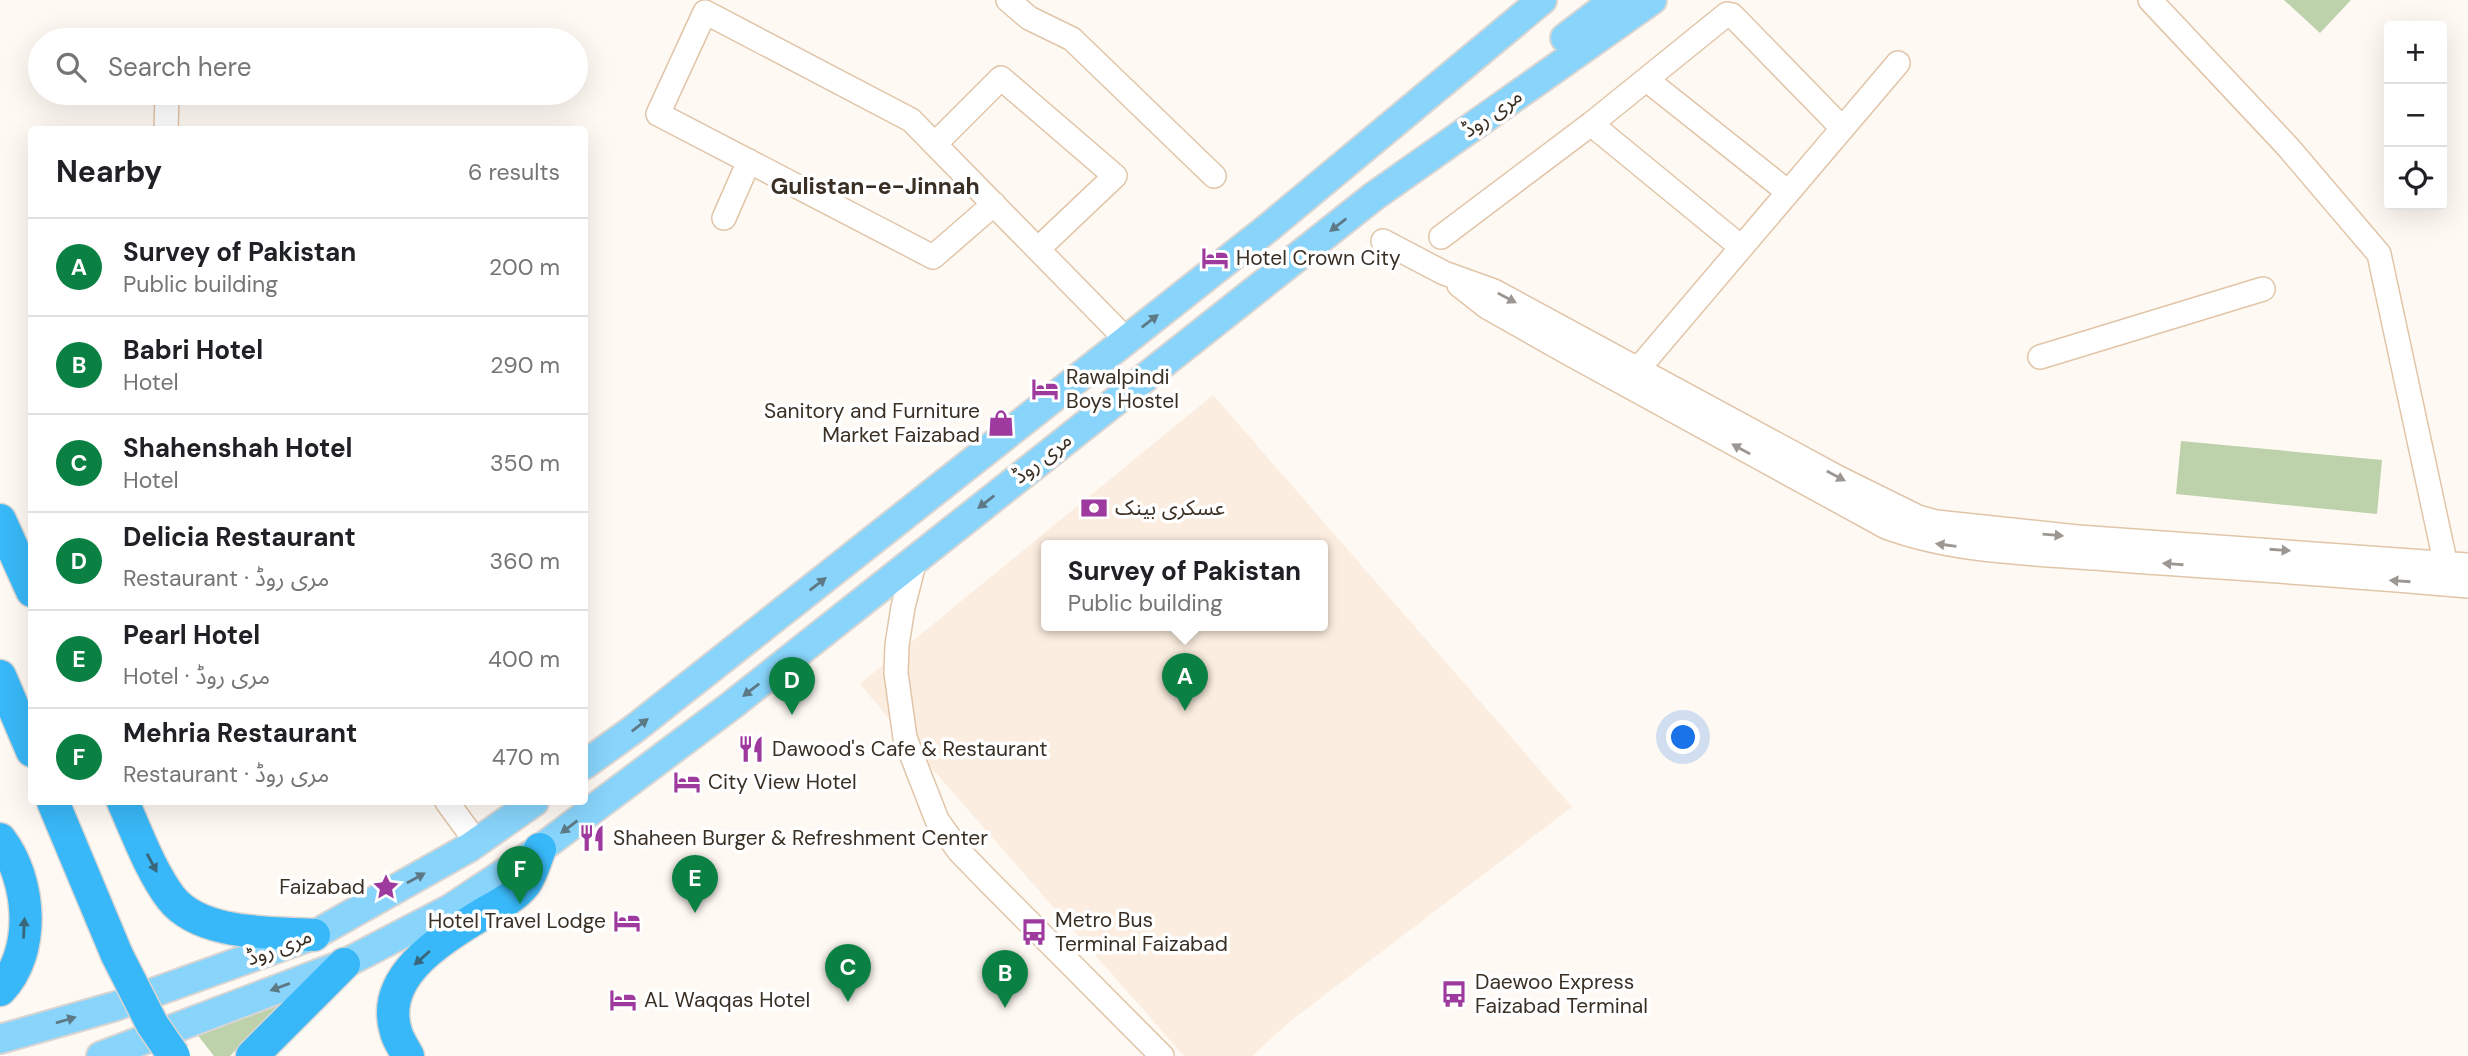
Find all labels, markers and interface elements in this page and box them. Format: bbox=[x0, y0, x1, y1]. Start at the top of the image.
map controls bbox=[2384, 21, 2447, 210]
button: + bbox=[2384, 21, 2447, 84]
search box bbox=[28, 28, 588, 105]
icon: search bbox=[52, 48, 90, 86]
text: Search here bbox=[108, 50, 251, 84]
street label: مری روڈ bbox=[1456, 82, 1528, 144]
button: − bbox=[2384, 84, 2447, 147]
button: locate bbox=[2384, 147, 2447, 210]
text: Nearby bbox=[56, 152, 162, 191]
text: 6 results bbox=[468, 157, 560, 187]
district label: Gulistan-e-Jinnah bbox=[770, 171, 980, 201]
one-way arrow bbox=[1329, 217, 1347, 232]
text: Survey of Pakistan bbox=[123, 235, 356, 269]
hotel icon: Hotel Crown City bbox=[1200, 243, 1230, 273]
place label: Hotel Crown City bbox=[1236, 244, 1401, 272]
text: A bbox=[71, 252, 87, 282]
text: 200 m bbox=[489, 252, 560, 282]
text: Public building bbox=[123, 269, 278, 299]
one-way arrow bbox=[1497, 292, 1517, 303]
one-way arrow bbox=[1141, 314, 1159, 328]
text: Babri Hotel bbox=[123, 333, 263, 367]
text: B bbox=[72, 350, 86, 380]
text: 290 m bbox=[490, 350, 560, 380]
place label: Rawalpindi Boys Hostel bbox=[1066, 363, 1179, 415]
text: Hotel bbox=[123, 367, 179, 397]
hotel icon: Rawalpindi Boys Hostel bbox=[1030, 374, 1060, 404]
place label: Sanitory and Furniture Market Faizabad bbox=[764, 397, 980, 449]
shop icon: Sanitory and Furniture Market Faizabad bbox=[986, 408, 1016, 438]
street label: مری روڈ bbox=[1007, 426, 1077, 490]
text: Shahenshah Hotel bbox=[123, 431, 353, 465]
one-way arrow bbox=[1732, 443, 1751, 455]
text: C bbox=[71, 448, 87, 478]
text: 350 m bbox=[490, 448, 560, 478]
text: Hotel bbox=[123, 465, 179, 495]
one-way arrow bbox=[1827, 470, 1846, 482]
bank icon: عسکری بینک bbox=[1079, 493, 1109, 523]
place label: عسکری بینک bbox=[1115, 494, 1225, 522]
one-way arrow bbox=[977, 495, 995, 509]
text: Delicia Restaurant bbox=[123, 520, 356, 554]
one-way arrow bbox=[2042, 530, 2064, 541]
one-way arrow bbox=[1935, 539, 1957, 550]
popup bbox=[1041, 540, 1328, 631]
one-way arrow bbox=[2269, 545, 2291, 556]
text: D bbox=[71, 546, 87, 576]
text: 360 m bbox=[490, 546, 560, 576]
text: Survey of Pakistan bbox=[1068, 554, 1301, 588]
one-way arrow bbox=[2162, 558, 2184, 569]
text: Restaurant · مری روڈ bbox=[123, 563, 329, 593]
one-way arrow bbox=[2389, 575, 2411, 586]
one-way arrow bbox=[809, 577, 827, 591]
text: Public building bbox=[1068, 588, 1223, 618]
text: Pearl Hotel bbox=[123, 618, 260, 652]
text: E bbox=[72, 644, 86, 674]
text: 400 m bbox=[488, 644, 560, 674]
pin: A bbox=[1162, 653, 1208, 711]
pin: D bbox=[769, 657, 815, 715]
text: Hotel · مری روڈ bbox=[123, 661, 270, 691]
one-way arrow bbox=[742, 682, 760, 697]
text: Mehria Restaurant bbox=[123, 716, 357, 750]
one-way arrow bbox=[630, 717, 648, 732]
your location bbox=[1666, 720, 1700, 754]
restaurant icon: Dawood's Cafe & Restaurant bbox=[736, 734, 766, 764]
place label: Dawood's Cafe & Restaurant bbox=[772, 735, 1048, 763]
text: F bbox=[73, 742, 85, 772]
text: 470 m bbox=[492, 742, 560, 772]
text: Restaurant · مری روڈ bbox=[123, 759, 329, 789]
hotel icon: City View Hotel bbox=[672, 767, 702, 797]
place label: City View Hotel bbox=[708, 768, 857, 796]
one-way arrow bbox=[560, 819, 578, 833]
restaurant icon: Shaheen Burger & Refreshment Center bbox=[577, 823, 607, 853]
place label: Shaheen Burger & Refreshment Center bbox=[613, 824, 988, 852]
pin: F bbox=[497, 846, 543, 904]
one-way arrow bbox=[146, 853, 158, 873]
pin: E bbox=[672, 855, 718, 913]
place icon: Faizabad bbox=[371, 872, 401, 902]
one-way arrow bbox=[407, 872, 426, 884]
place label: Faizabad bbox=[279, 873, 365, 901]
hotel icon: Hotel Travel Lodge bbox=[612, 906, 642, 936]
place label: Metro Bus Terminal Faizabad bbox=[1055, 906, 1228, 958]
place label: Hotel Travel Lodge bbox=[428, 907, 606, 935]
one-way arrow bbox=[19, 917, 30, 939]
bus stop icon: Metro Bus Terminal Faizabad bbox=[1019, 917, 1049, 947]
street label: مری روڈ bbox=[242, 922, 316, 972]
pin: C bbox=[825, 944, 871, 1002]
one-way arrow bbox=[413, 950, 430, 966]
pin: B bbox=[982, 950, 1028, 1008]
place label: Daewoo Express Faizabad Terminal bbox=[1475, 968, 1648, 1020]
bus stop icon: Daewoo Express Faizabad Terminal bbox=[1439, 979, 1469, 1009]
one-way arrow bbox=[269, 982, 290, 993]
hotel icon: AL Waqqas Hotel bbox=[608, 985, 638, 1015]
place label: AL Waqqas Hotel bbox=[644, 986, 810, 1014]
one-way arrow bbox=[55, 1015, 76, 1025]

